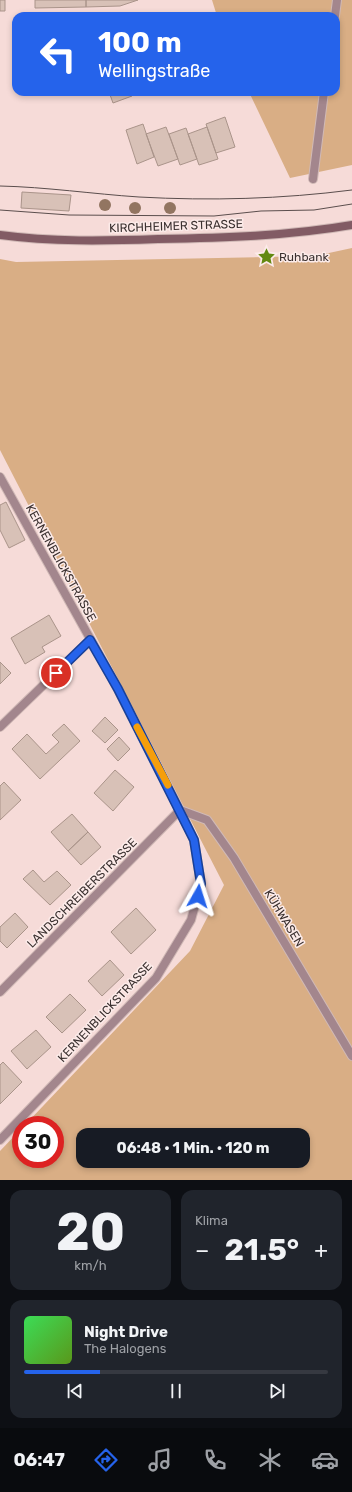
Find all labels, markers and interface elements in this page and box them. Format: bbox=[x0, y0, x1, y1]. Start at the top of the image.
text: 100 m bbox=[98, 26, 182, 59]
icon: left bbox=[32, 28, 84, 80]
text: Wellingstraße bbox=[98, 60, 210, 82]
street label: KIRCHHEIMER STRASSE bbox=[109, 217, 243, 235]
place icon: Ruhbank bbox=[256, 247, 276, 267]
place label: Ruhbank bbox=[279, 250, 329, 264]
street label: KERNENBLICKSTRASSE bbox=[23, 502, 99, 624]
pin bbox=[39, 656, 73, 690]
icon: arrive bbox=[45, 662, 67, 684]
street label: LANDSCHREIBERSTRASSE bbox=[24, 835, 140, 951]
position arrow bbox=[177, 875, 219, 917]
street label: KÜHWASEN bbox=[261, 887, 307, 949]
street label: KERNENBLICKSTRASSE bbox=[55, 959, 155, 1065]
speed limit sign: 30 bbox=[12, 1116, 64, 1168]
text: 06:48 · 1 Min. · 120 m bbox=[116, 1139, 270, 1157]
text: 20 bbox=[56, 1201, 125, 1263]
text: Klima bbox=[195, 1213, 228, 1228]
text: 21.5° bbox=[224, 1232, 299, 1268]
text: − bbox=[195, 1237, 209, 1264]
text: + bbox=[314, 1237, 328, 1264]
text: km/h bbox=[74, 1258, 107, 1273]
text: Night Drive bbox=[84, 1323, 168, 1341]
text: The Halogens bbox=[84, 1341, 166, 1356]
icon: previous bbox=[64, 1380, 86, 1402]
icon: pause bbox=[165, 1380, 187, 1402]
icon: next bbox=[266, 1380, 288, 1402]
icon: directions bbox=[92, 1446, 120, 1474]
icon: music bbox=[146, 1446, 174, 1474]
icon: phone bbox=[201, 1446, 229, 1474]
icon: climate bbox=[256, 1446, 284, 1474]
icon: car bbox=[311, 1446, 339, 1474]
text: 06:47 bbox=[13, 1449, 65, 1471]

